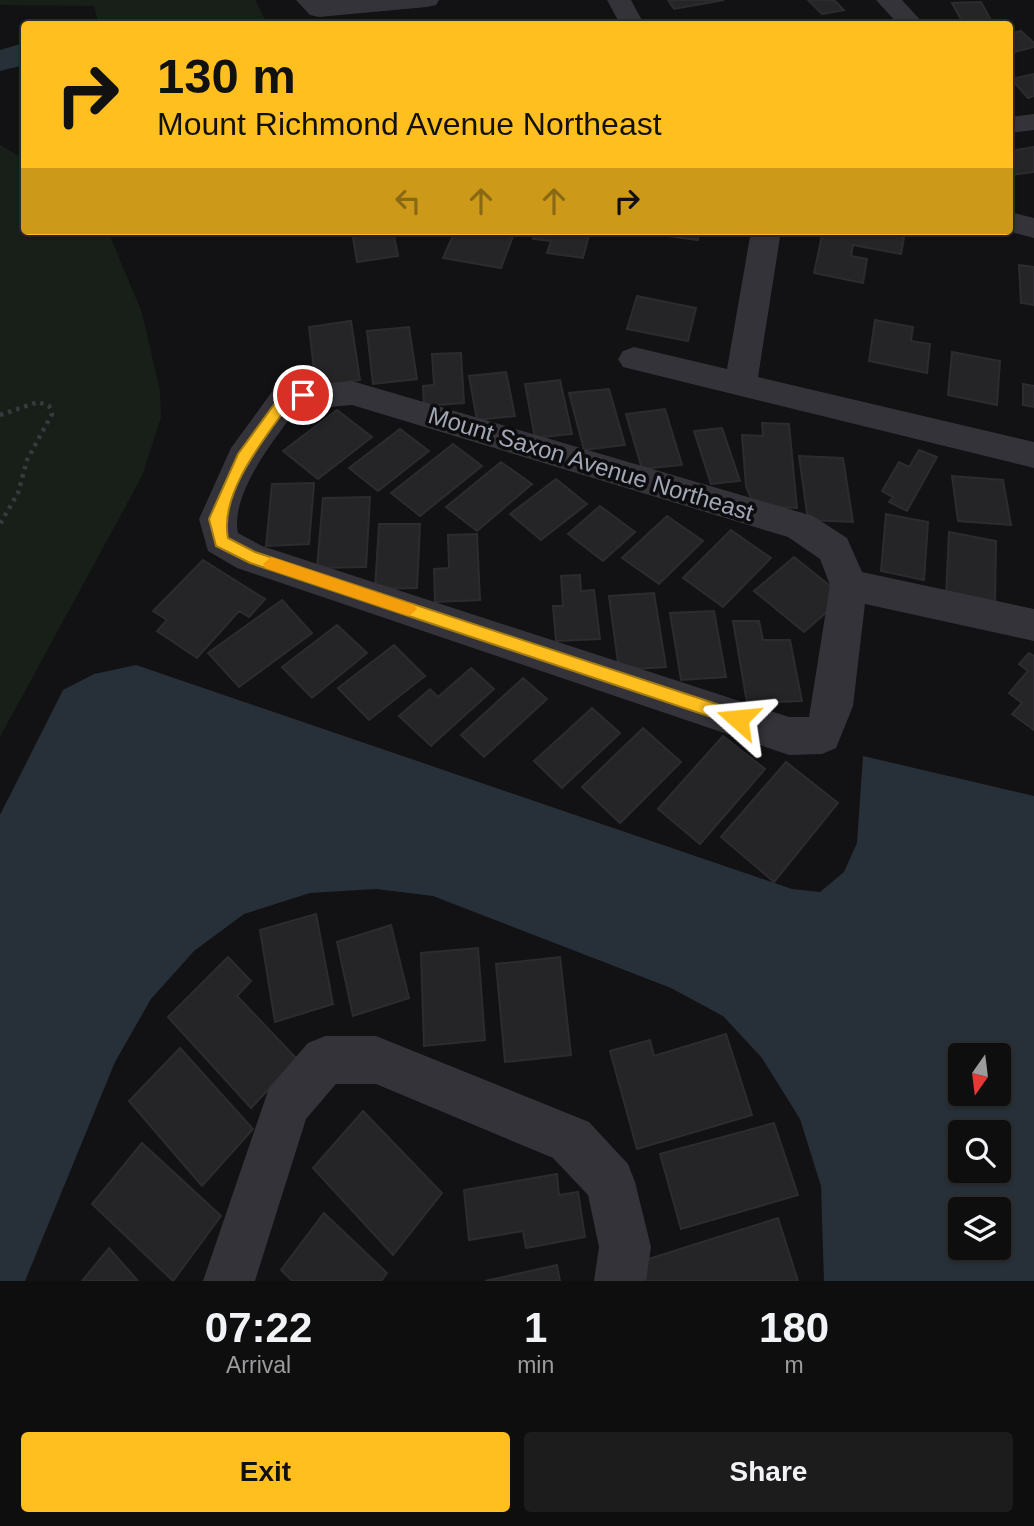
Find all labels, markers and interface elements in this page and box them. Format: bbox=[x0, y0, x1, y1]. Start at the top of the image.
icon: right bbox=[42, 49, 133, 140]
text: 130 m bbox=[157, 49, 296, 103]
text: Mount Richmond Avenue Northeast bbox=[157, 106, 662, 142]
icon: left bbox=[389, 182, 427, 220]
icon: ahead bbox=[462, 182, 500, 220]
icon: ahead bbox=[535, 182, 573, 220]
icon: right bbox=[608, 182, 646, 220]
pin bbox=[273, 365, 333, 425]
icon: arrive bbox=[284, 376, 322, 414]
street label: Mount Saxon Avenue Northeast bbox=[425, 401, 757, 526]
position arrow bbox=[701, 682, 775, 756]
north arrow bbox=[948, 1043, 1012, 1106]
map controls bbox=[948, 1043, 1011, 1260]
button: search bbox=[948, 1120, 1011, 1183]
button: layers bbox=[948, 1197, 1011, 1260]
text: 07:22 bbox=[205, 1304, 312, 1351]
text: 1 bbox=[524, 1304, 547, 1351]
text: 180 bbox=[759, 1304, 829, 1351]
text: Arrival bbox=[226, 1352, 291, 1378]
text: min bbox=[517, 1352, 554, 1378]
text: m bbox=[785, 1352, 804, 1378]
button: Exit bbox=[21, 1432, 510, 1512]
button: Share bbox=[524, 1432, 1013, 1512]

